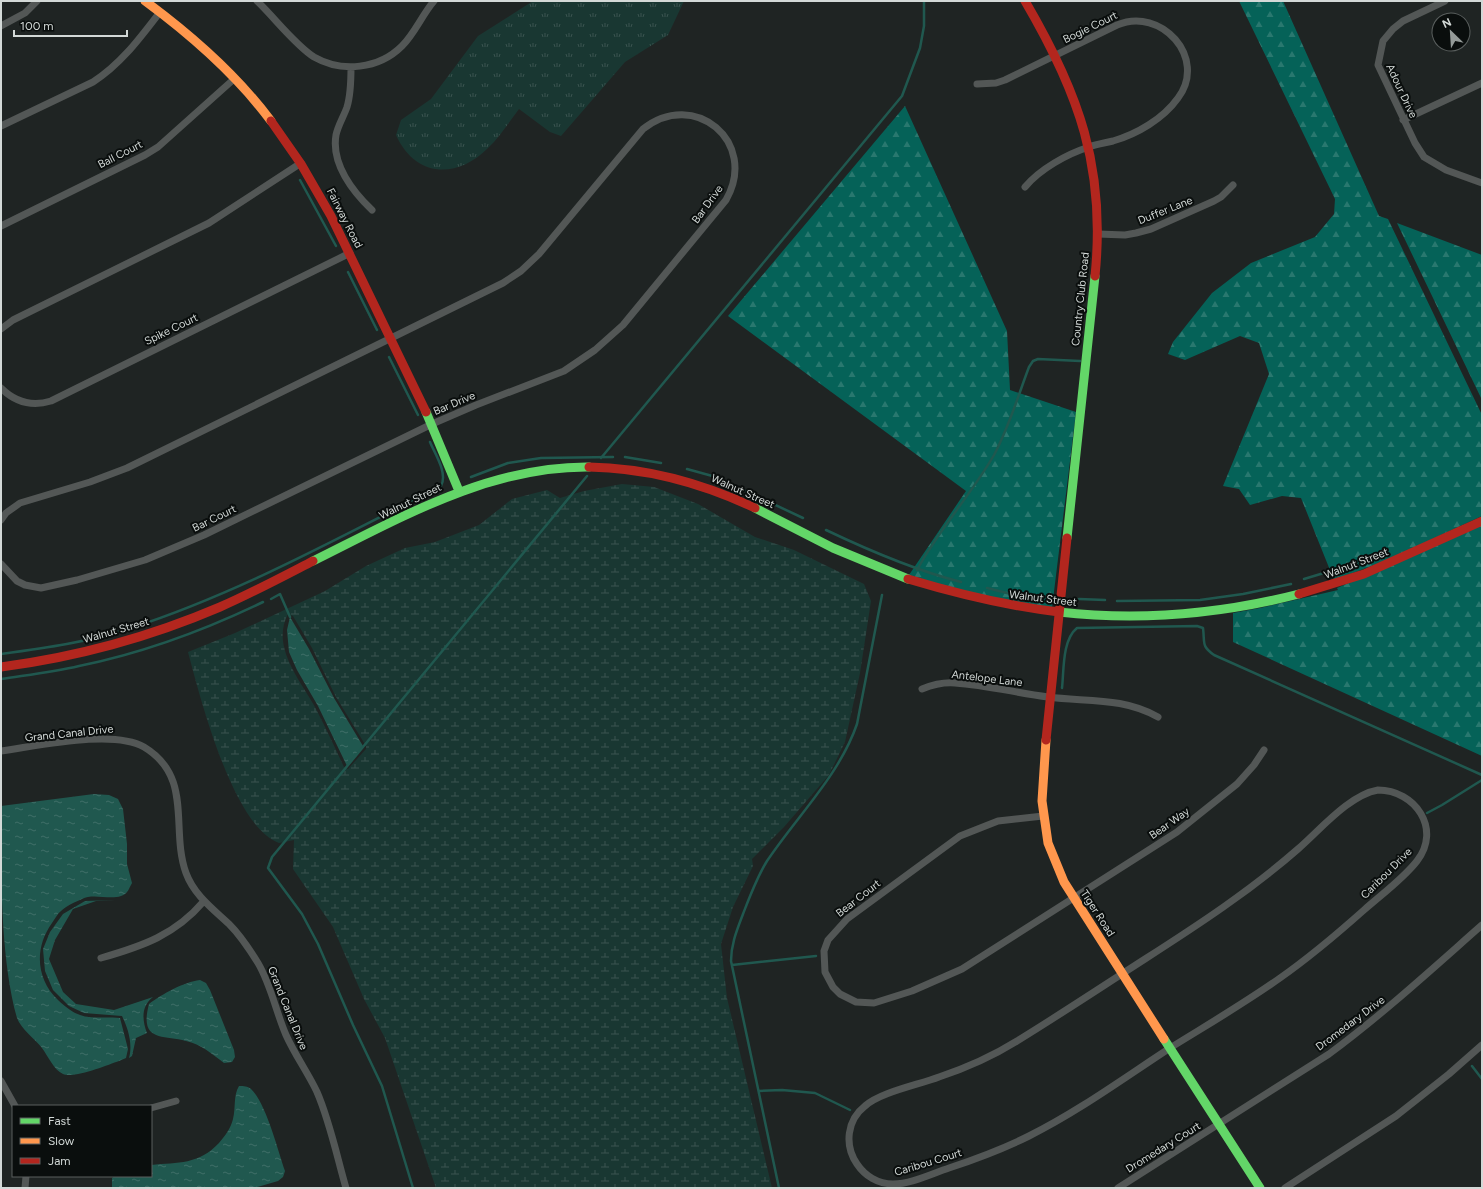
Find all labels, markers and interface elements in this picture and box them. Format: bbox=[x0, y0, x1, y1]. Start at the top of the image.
street label: Bogie Court bbox=[1061, 9, 1120, 46]
scale bar bbox=[14, 12, 127, 38]
north arrow bbox=[1431, 12, 1471, 52]
text: N bbox=[1440, 16, 1454, 31]
text: 100 m bbox=[20, 19, 54, 33]
street label: Adour Drive bbox=[1383, 62, 1420, 120]
street label: Ball Court bbox=[96, 138, 145, 171]
street label: Bar Drive bbox=[689, 183, 726, 226]
street label: Fairway Road bbox=[324, 186, 365, 250]
street label: Duffer Lane bbox=[1136, 194, 1194, 227]
street label: Country Club Road bbox=[1069, 252, 1092, 346]
street label: Spike Court bbox=[142, 311, 200, 348]
street label: Bar Drive bbox=[431, 389, 477, 418]
street label: Walnut Street bbox=[709, 472, 777, 511]
street label: Walnut Street bbox=[377, 481, 444, 522]
street label: Bar Court bbox=[190, 502, 238, 535]
street label: Walnut Street bbox=[1322, 545, 1390, 582]
street label: Walnut Street bbox=[1008, 588, 1078, 609]
street label: Walnut Street bbox=[82, 615, 151, 646]
street label: Antelope Lane bbox=[951, 668, 1023, 689]
street label: Grand Canal Drive bbox=[24, 722, 114, 745]
street label: Bear Way bbox=[1147, 805, 1192, 842]
street label: Caribou Drive bbox=[1358, 845, 1415, 902]
street label: Bear Court bbox=[833, 877, 883, 920]
street label: Tiger Road bbox=[1078, 888, 1117, 939]
street label: Grand Canal Drive bbox=[265, 965, 310, 1052]
street label: Dromedary Drive bbox=[1313, 993, 1387, 1053]
legend bbox=[12, 1105, 152, 1177]
text: Fast bbox=[48, 1114, 71, 1128]
street label: Dromedary Court bbox=[1124, 1119, 1203, 1176]
text: Slow bbox=[48, 1134, 75, 1148]
street label: Caribou Court bbox=[893, 1146, 963, 1179]
text: Jam bbox=[48, 1154, 71, 1168]

